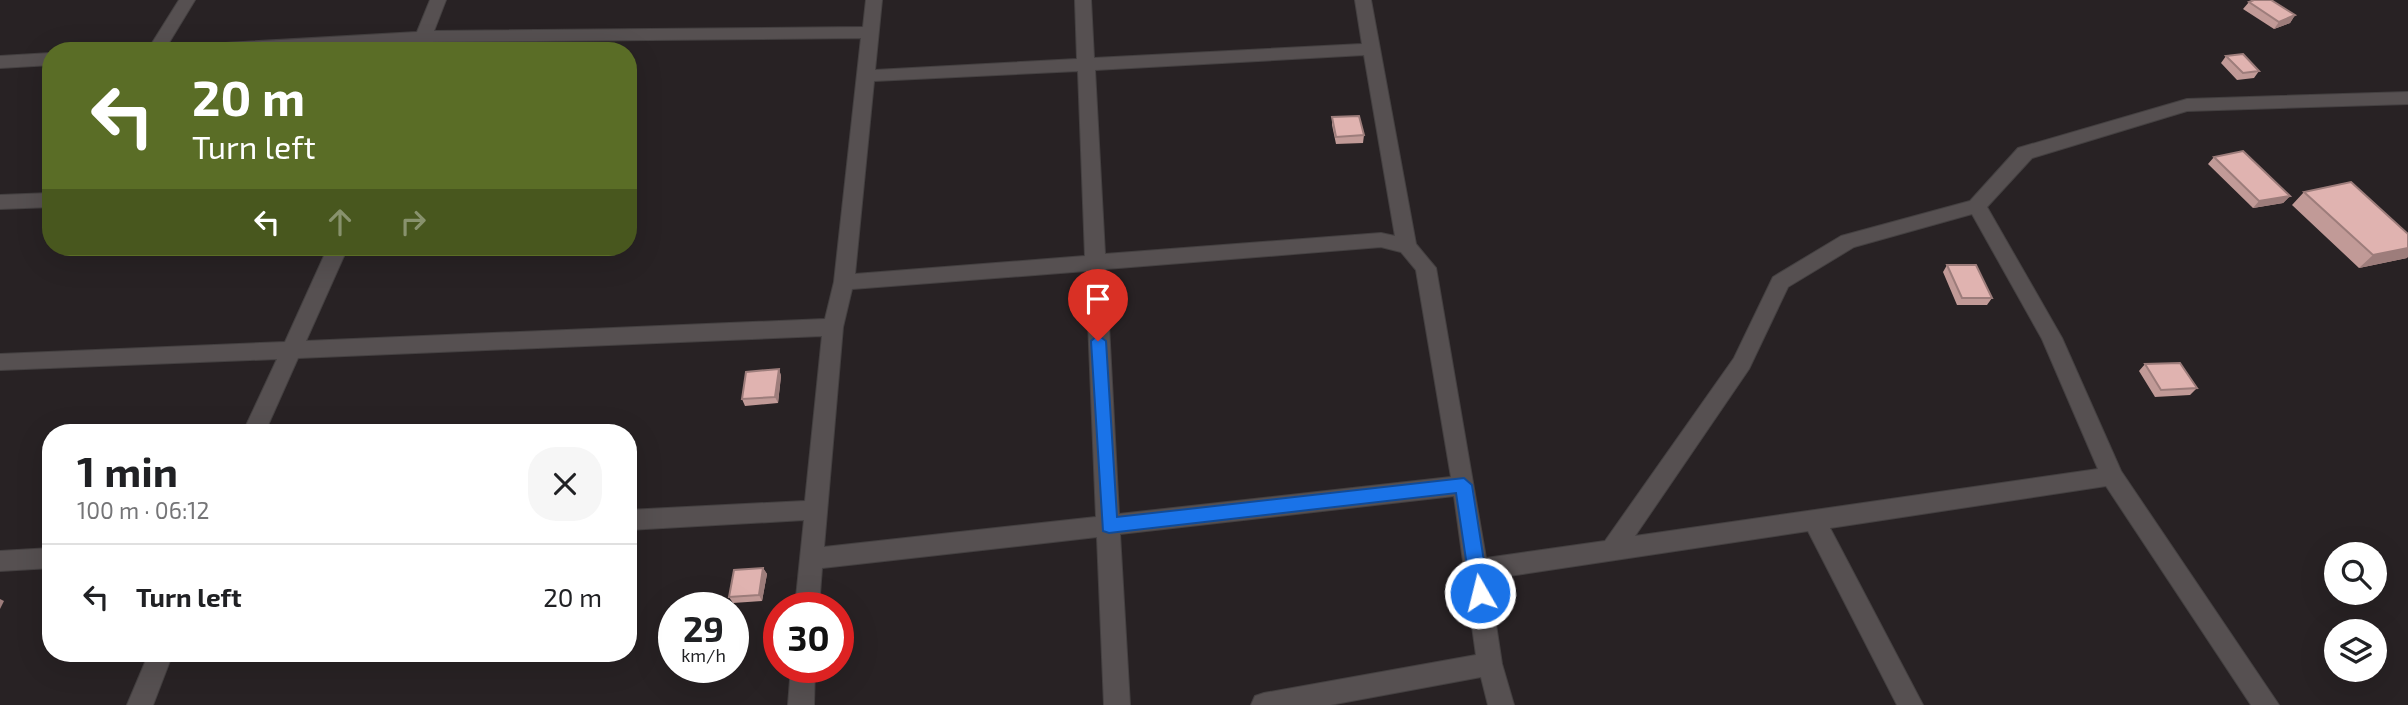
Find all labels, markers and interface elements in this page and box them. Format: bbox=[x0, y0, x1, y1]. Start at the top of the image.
text: 20 m bbox=[192, 67, 305, 126]
icon: left bbox=[77, 70, 168, 161]
text: Turn left bbox=[192, 127, 316, 165]
icon: left bbox=[248, 203, 286, 241]
icon: ahead bbox=[321, 203, 359, 241]
icon: right bbox=[394, 203, 432, 241]
pin bbox=[1068, 269, 1128, 341]
icon: arrive bbox=[1079, 280, 1117, 318]
text: 1 min bbox=[77, 445, 178, 495]
button: close bbox=[528, 447, 602, 521]
text: 100 m · 06:12 bbox=[77, 496, 209, 524]
map controls bbox=[2324, 542, 2387, 682]
button: search bbox=[2324, 542, 2387, 605]
position arrow bbox=[1443, 556, 1517, 630]
icon: left bbox=[77, 578, 115, 616]
text: Turn left bbox=[136, 581, 242, 612]
text: 20 m bbox=[543, 581, 602, 612]
speed limit sign: 30 bbox=[763, 592, 854, 683]
text: 29 bbox=[683, 607, 724, 649]
button: layers bbox=[2324, 619, 2387, 682]
text: km/h bbox=[681, 644, 726, 666]

